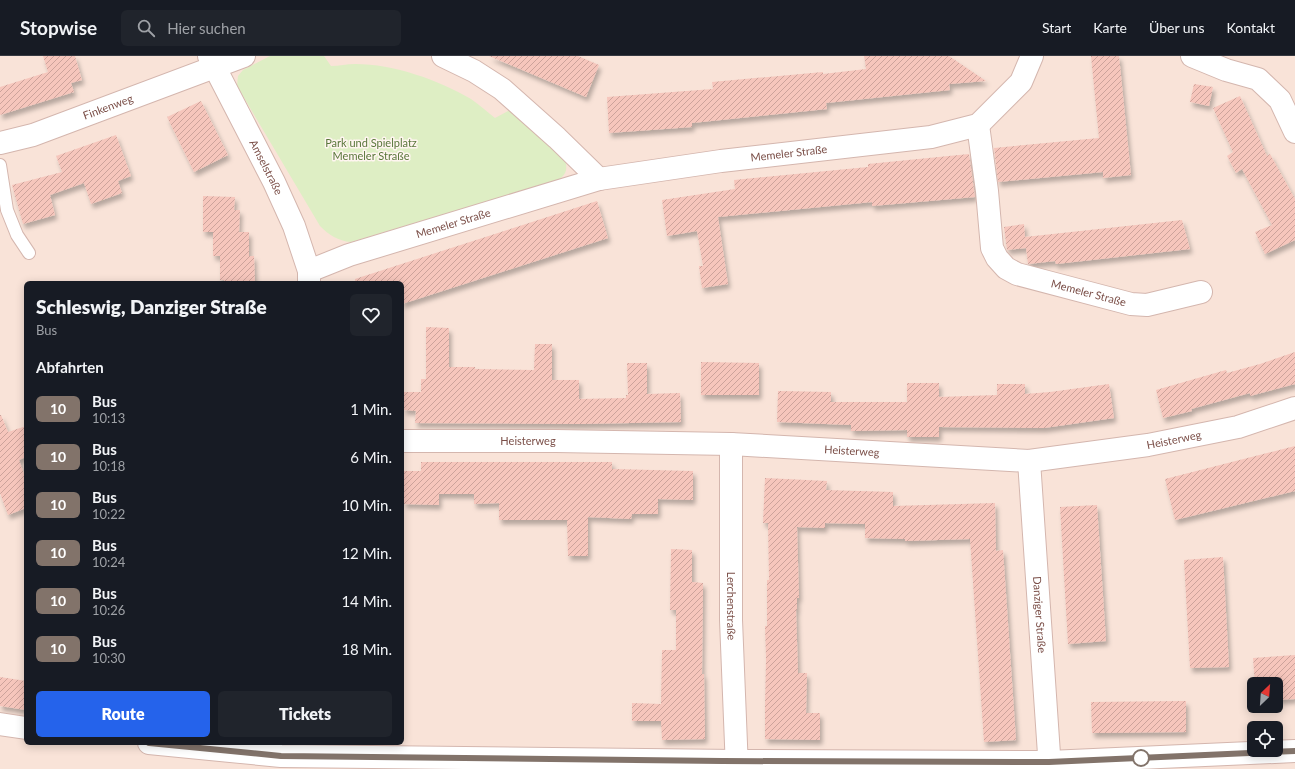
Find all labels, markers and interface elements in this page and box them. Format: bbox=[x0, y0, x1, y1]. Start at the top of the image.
search box bbox=[121, 10, 401, 46]
text: Stopwise bbox=[20, 16, 97, 39]
icon: search bbox=[135, 17, 157, 39]
text: Hier suchen bbox=[167, 19, 246, 37]
text: Start bbox=[1042, 19, 1071, 36]
text: Karte bbox=[1093, 19, 1127, 36]
text: Über uns bbox=[1149, 19, 1204, 36]
text: Kontakt bbox=[1226, 19, 1275, 36]
street label: Finkenweg bbox=[81, 91, 135, 122]
park label: Park und Spielplatz Memeler Straße bbox=[325, 136, 417, 162]
street label: Amselstraße bbox=[247, 137, 286, 197]
street label: Memeler Straße bbox=[750, 142, 828, 164]
street label: Memeler Straße bbox=[414, 205, 492, 240]
street label: Memeler Straße bbox=[1050, 276, 1128, 308]
button: heart bbox=[350, 294, 392, 336]
text: Schleswig, Danziger Straße bbox=[36, 295, 267, 318]
text: Bus bbox=[36, 322, 57, 338]
text: Abfahrten bbox=[36, 358, 104, 376]
text: Bus bbox=[92, 392, 117, 410]
text: 10 bbox=[50, 400, 66, 417]
text: 1 Min. bbox=[350, 400, 392, 418]
text: 10:13 bbox=[92, 410, 125, 426]
street label: Heisterweg bbox=[1145, 427, 1202, 451]
street label: Heisterweg bbox=[500, 434, 556, 447]
text: Bus bbox=[92, 440, 117, 458]
street label: Heisterweg bbox=[824, 442, 880, 458]
text: 10 bbox=[50, 448, 66, 465]
text: 6 Min. bbox=[350, 448, 392, 466]
text: 10:18 bbox=[92, 458, 125, 474]
text: Bus bbox=[92, 488, 117, 506]
text: 10 bbox=[50, 496, 66, 513]
text: 10 Min. bbox=[341, 496, 392, 514]
text: 10:22 bbox=[92, 506, 125, 522]
text: Bus bbox=[92, 536, 117, 554]
text: 10 bbox=[50, 544, 66, 561]
text: 12 Min. bbox=[341, 544, 392, 562]
text: 10:24 bbox=[92, 554, 125, 570]
street label: Lerchenstraße bbox=[725, 572, 739, 641]
street label: Danziger Straße bbox=[1031, 576, 1049, 654]
text: Bus bbox=[92, 584, 117, 602]
text: 10 bbox=[50, 592, 66, 609]
text: 14 Min. bbox=[341, 592, 392, 610]
text: 10:26 bbox=[92, 602, 125, 618]
text: Bus bbox=[92, 632, 117, 650]
text: 10 bbox=[50, 640, 66, 657]
text: 18 Min. bbox=[341, 640, 392, 658]
text: 10:30 bbox=[92, 650, 125, 666]
north arrow bbox=[1247, 677, 1283, 713]
map controls bbox=[1247, 677, 1283, 757]
button: Route bbox=[36, 691, 210, 737]
button: Tickets bbox=[218, 691, 392, 737]
button: locate bbox=[1247, 721, 1283, 757]
unlabelled marker bbox=[1132, 749, 1150, 767]

